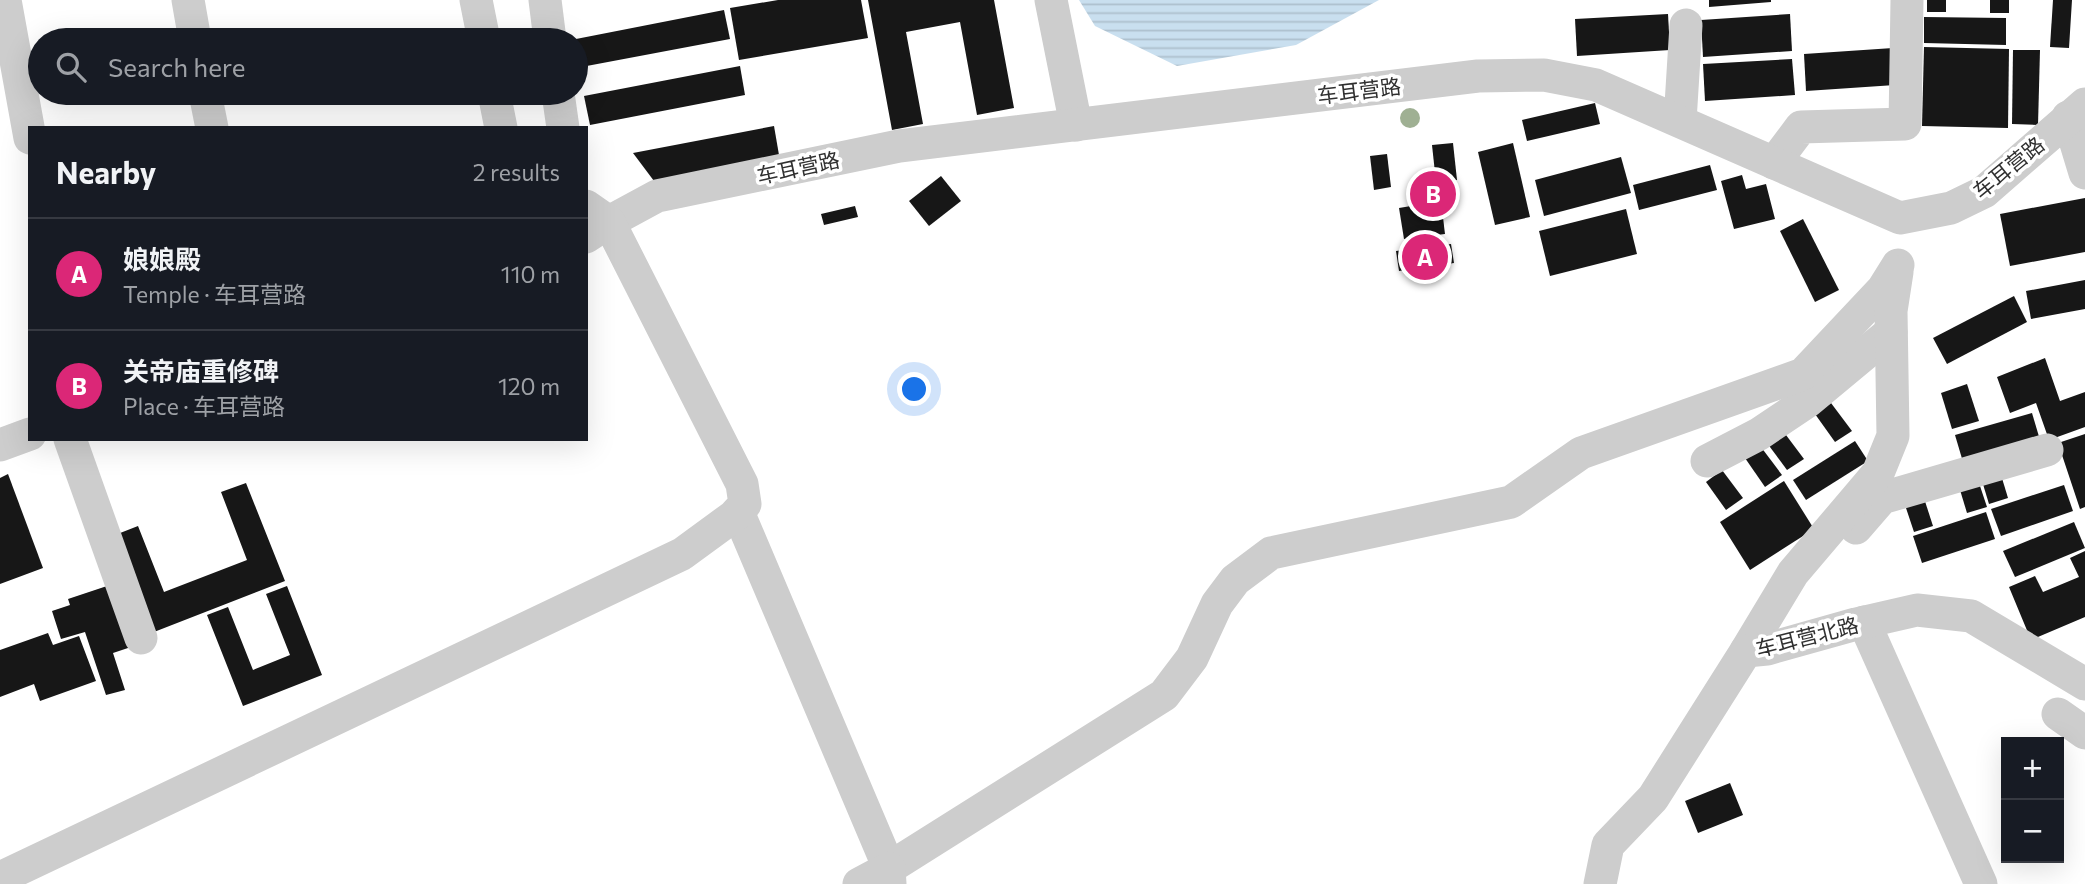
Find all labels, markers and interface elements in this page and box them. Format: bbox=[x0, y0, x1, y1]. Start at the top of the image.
search box bbox=[28, 28, 588, 105]
icon: search bbox=[52, 48, 90, 86]
text: Search here bbox=[108, 51, 246, 82]
street label: 车耳营路 bbox=[1316, 72, 1402, 108]
street label: 车耳营路 bbox=[1967, 131, 2049, 203]
street label: 车耳营路 bbox=[754, 146, 842, 188]
text: Nearby bbox=[56, 153, 156, 190]
text: 2 results bbox=[473, 158, 560, 186]
pin: B bbox=[1410, 168, 1456, 220]
pin: A bbox=[1402, 231, 1448, 283]
text: 娘娘殿 bbox=[123, 243, 201, 274]
text: A bbox=[71, 260, 87, 288]
text: 110 m bbox=[501, 260, 560, 288]
text: Temple · 车耳营路 bbox=[123, 280, 306, 308]
text: 关帝庙重修碑 bbox=[123, 355, 279, 386]
text: B bbox=[71, 372, 87, 400]
text: 120 m bbox=[498, 372, 560, 400]
your location bbox=[897, 372, 931, 406]
text: Place · 车耳营路 bbox=[123, 392, 285, 420]
street label: 车耳营北路 bbox=[1753, 611, 1861, 661]
map controls bbox=[2001, 737, 2064, 863]
button: + bbox=[2001, 737, 2064, 800]
button: − bbox=[2001, 800, 2064, 863]

